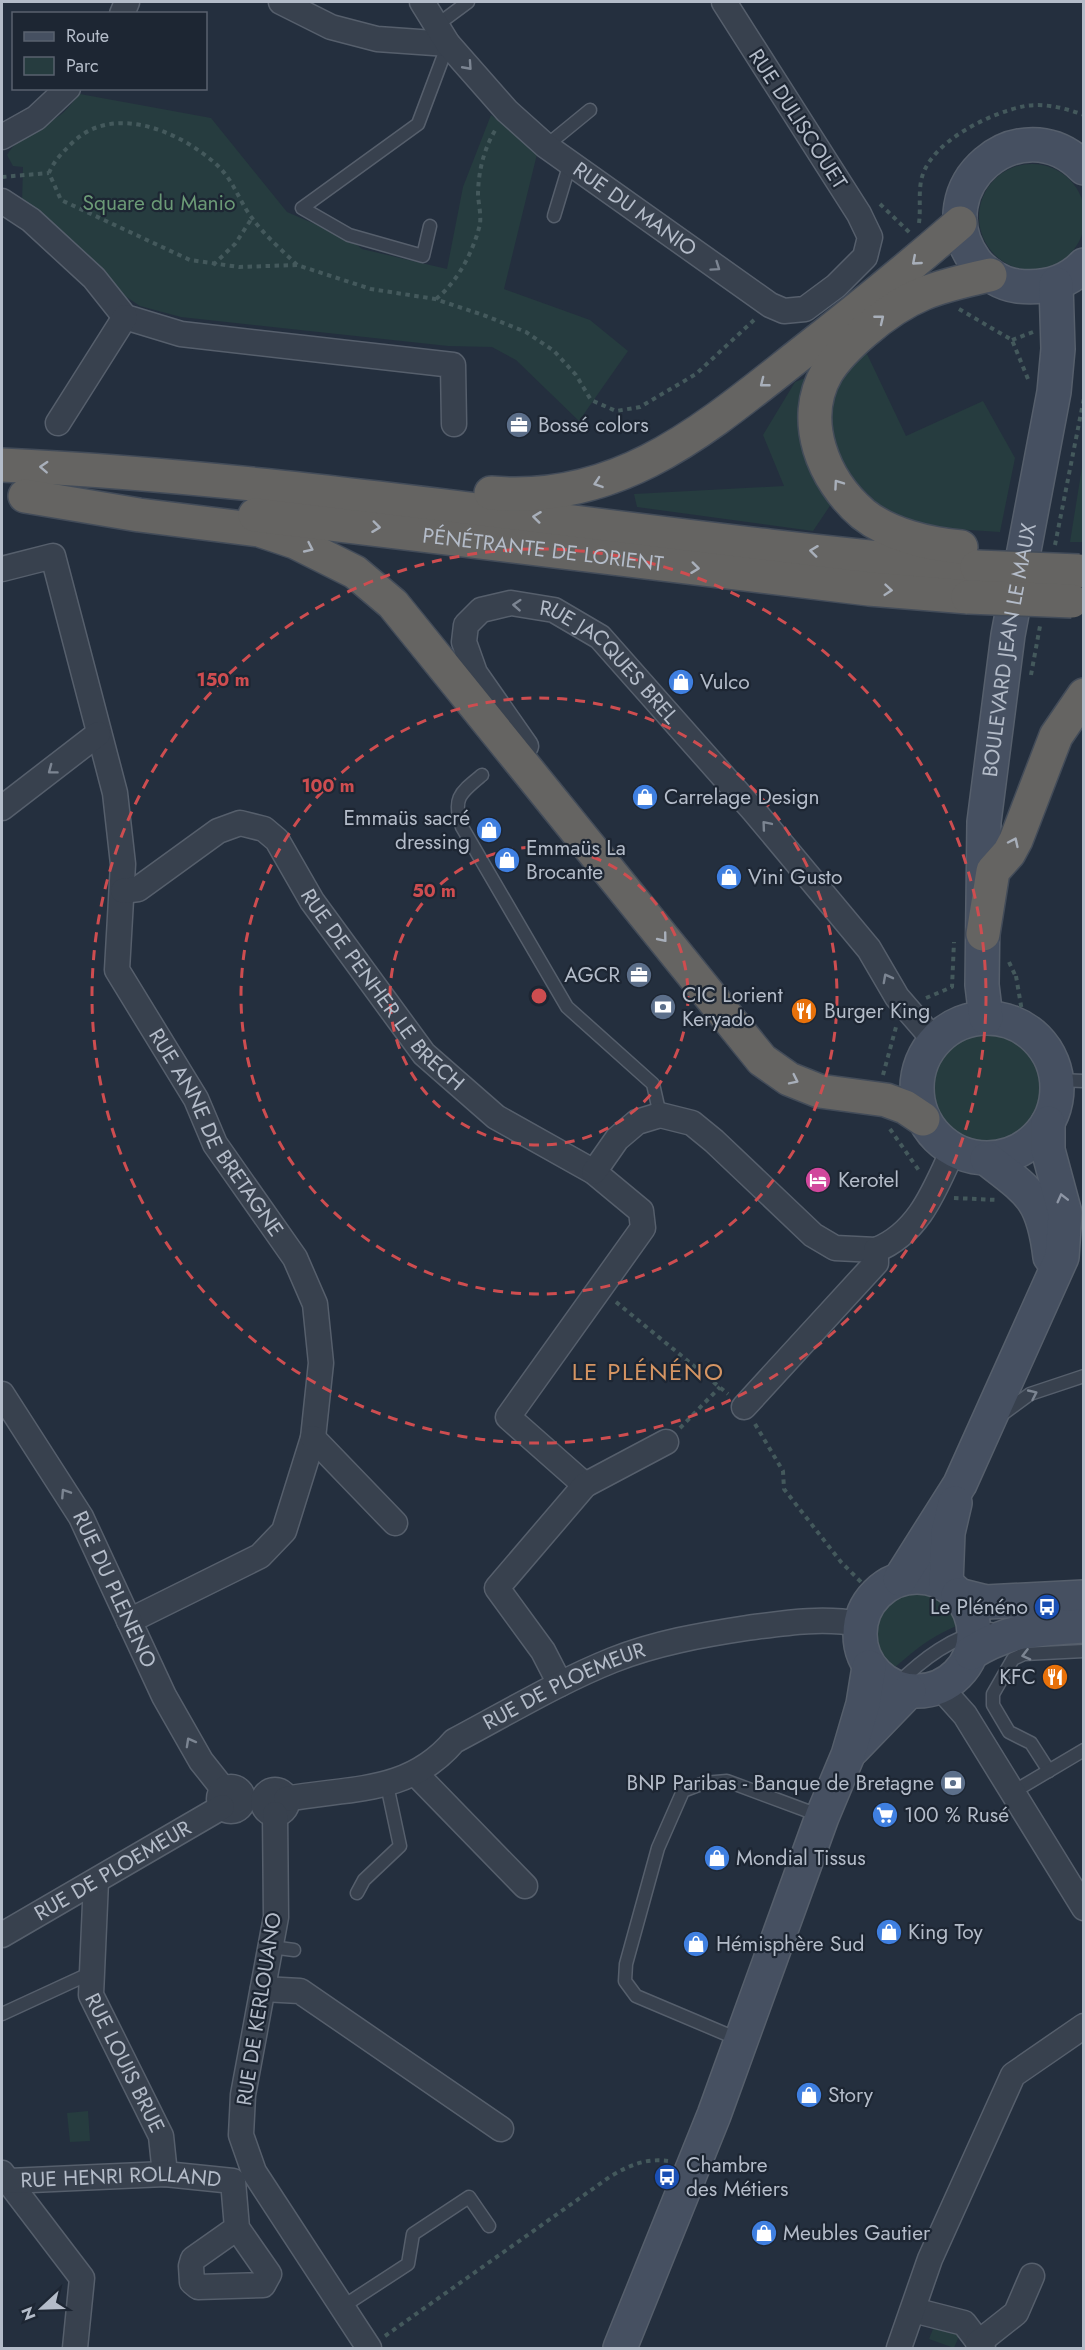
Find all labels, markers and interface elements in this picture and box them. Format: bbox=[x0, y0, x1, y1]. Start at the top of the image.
legend bbox=[12, 12, 207, 90]
text: Route bbox=[66, 23, 109, 49]
street label: RUE DULISCOUET bbox=[741, 43, 855, 195]
text: Parc bbox=[66, 53, 99, 79]
one-way arrow bbox=[461, 59, 472, 69]
street label: RUE DU MANIO bbox=[567, 155, 703, 263]
park label: Square du Manio bbox=[83, 188, 235, 218]
one-way arrow bbox=[912, 254, 923, 265]
one-way arrow bbox=[709, 260, 720, 271]
one-way arrow bbox=[873, 315, 884, 326]
one-way arrow bbox=[759, 376, 770, 387]
office icon: Bossé colors bbox=[504, 410, 534, 440]
place label: Bossé colors bbox=[538, 410, 649, 440]
one-way arrow bbox=[40, 461, 49, 474]
one-way arrow bbox=[593, 475, 604, 488]
one-way arrow bbox=[834, 480, 845, 491]
one-way arrow bbox=[533, 511, 542, 524]
street label: PÉNÉTRANTE DE LORIENT bbox=[421, 520, 665, 579]
street label: BOULEVARD JEAN LE MAUX bbox=[975, 520, 1044, 779]
one-way arrow bbox=[372, 521, 381, 533]
one-way arrow bbox=[303, 541, 314, 553]
one-way arrow bbox=[810, 545, 819, 557]
one-way arrow bbox=[690, 561, 699, 573]
one-way arrow bbox=[884, 583, 893, 596]
street label: RUE JACQUES BREL bbox=[538, 593, 686, 731]
one-way arrow bbox=[513, 599, 522, 612]
text: 150 m bbox=[197, 667, 249, 693]
shop icon: Vulco bbox=[666, 667, 696, 697]
place label: Vulco bbox=[700, 667, 750, 697]
one-way arrow bbox=[47, 762, 58, 773]
text: 100 m bbox=[301, 773, 355, 799]
shop icon: Carrelage Design bbox=[630, 782, 660, 812]
place label: Carrelage Design bbox=[664, 782, 819, 812]
place label: Emmaüs sacré dressing bbox=[343, 803, 470, 857]
shop icon: Emmaüs sacré dressing bbox=[474, 815, 504, 845]
one-way arrow bbox=[762, 821, 773, 832]
place label: Emmaüs La Brocante bbox=[526, 833, 626, 887]
one-way arrow bbox=[1007, 837, 1019, 848]
shop icon: Emmaüs La Brocante bbox=[492, 845, 522, 875]
shop icon: Vini Gusto bbox=[714, 862, 744, 892]
place label: Vini Gusto bbox=[748, 862, 842, 892]
text: 50 m bbox=[412, 878, 456, 904]
street label: RUE DE PENHER LE BRECH bbox=[293, 883, 471, 1098]
one-way arrow bbox=[655, 931, 666, 942]
place label: AGCR bbox=[564, 960, 620, 990]
office icon: AGCR bbox=[624, 960, 654, 990]
one-way arrow bbox=[883, 974, 894, 984]
place label: CIC Lorient Keryado bbox=[682, 980, 783, 1034]
centre of rings bbox=[529, 986, 549, 1006]
bank icon: CIC Lorient Keryado bbox=[648, 992, 678, 1022]
restaurant icon: Burger King bbox=[789, 996, 819, 1026]
place label: Burger King bbox=[824, 996, 930, 1026]
street label: RUE ANNE DE BRETAGNE bbox=[141, 1023, 291, 1243]
one-way arrow bbox=[787, 1073, 798, 1085]
hotel icon: Kerotel bbox=[803, 1165, 833, 1195]
place label: Kerotel bbox=[838, 1165, 899, 1195]
one-way arrow bbox=[1056, 1193, 1069, 1203]
district label: LE PLÉNÉNO bbox=[572, 1354, 724, 1389]
one-way arrow bbox=[1027, 1389, 1038, 1401]
one-way arrow bbox=[61, 1489, 73, 1499]
street label: RUE DU PLENENO bbox=[65, 1506, 164, 1673]
place label: Le Plénéno bbox=[930, 1592, 1028, 1622]
bus stop icon: Le Plénéno bbox=[1032, 1592, 1062, 1622]
street label: RUE DE PLOEMEUR bbox=[478, 1635, 649, 1738]
one-way arrow bbox=[1021, 1648, 1031, 1661]
place label: KFC bbox=[999, 1662, 1036, 1692]
restaurant icon: KFC bbox=[1040, 1662, 1070, 1692]
one-way arrow bbox=[186, 1738, 197, 1748]
place label: BNP Paribas - Banque de Bretagne bbox=[627, 1768, 934, 1798]
bank icon: BNP Paribas - Banque de Bretagne bbox=[938, 1768, 968, 1798]
supermarket icon: 100 % Rusé bbox=[870, 1800, 900, 1830]
place label: 100 % Rusé bbox=[904, 1800, 1009, 1830]
street label: RUE DE PLOEMEUR bbox=[29, 1813, 197, 1928]
shop icon: Mondial Tissus bbox=[702, 1843, 732, 1873]
place label: Mondial Tissus bbox=[736, 1843, 866, 1873]
street label: RUE DE KERLOUANO bbox=[229, 1910, 289, 2108]
shop icon: King Toy bbox=[874, 1917, 904, 1947]
place label: King Toy bbox=[908, 1917, 983, 1947]
shop icon: Hémisphère Sud bbox=[681, 1929, 711, 1959]
place label: Hémisphère Sud bbox=[716, 1929, 864, 1959]
street label: RUE LOUIS BRUE bbox=[77, 1988, 172, 2138]
shop icon: Story bbox=[794, 2080, 824, 2110]
place label: Story bbox=[828, 2080, 874, 2110]
place label: Chambre des Métiers bbox=[686, 2150, 788, 2204]
street label: RUE HENRI ROLLAND bbox=[20, 2159, 223, 2195]
bus stop icon: Chambre des Métiers bbox=[652, 2162, 682, 2192]
shop icon: Meubles Gautier bbox=[749, 2218, 779, 2248]
place label: Meubles Gautier bbox=[783, 2218, 931, 2248]
north arrow bbox=[12, 2278, 72, 2338]
text: N bbox=[16, 2303, 42, 2324]

